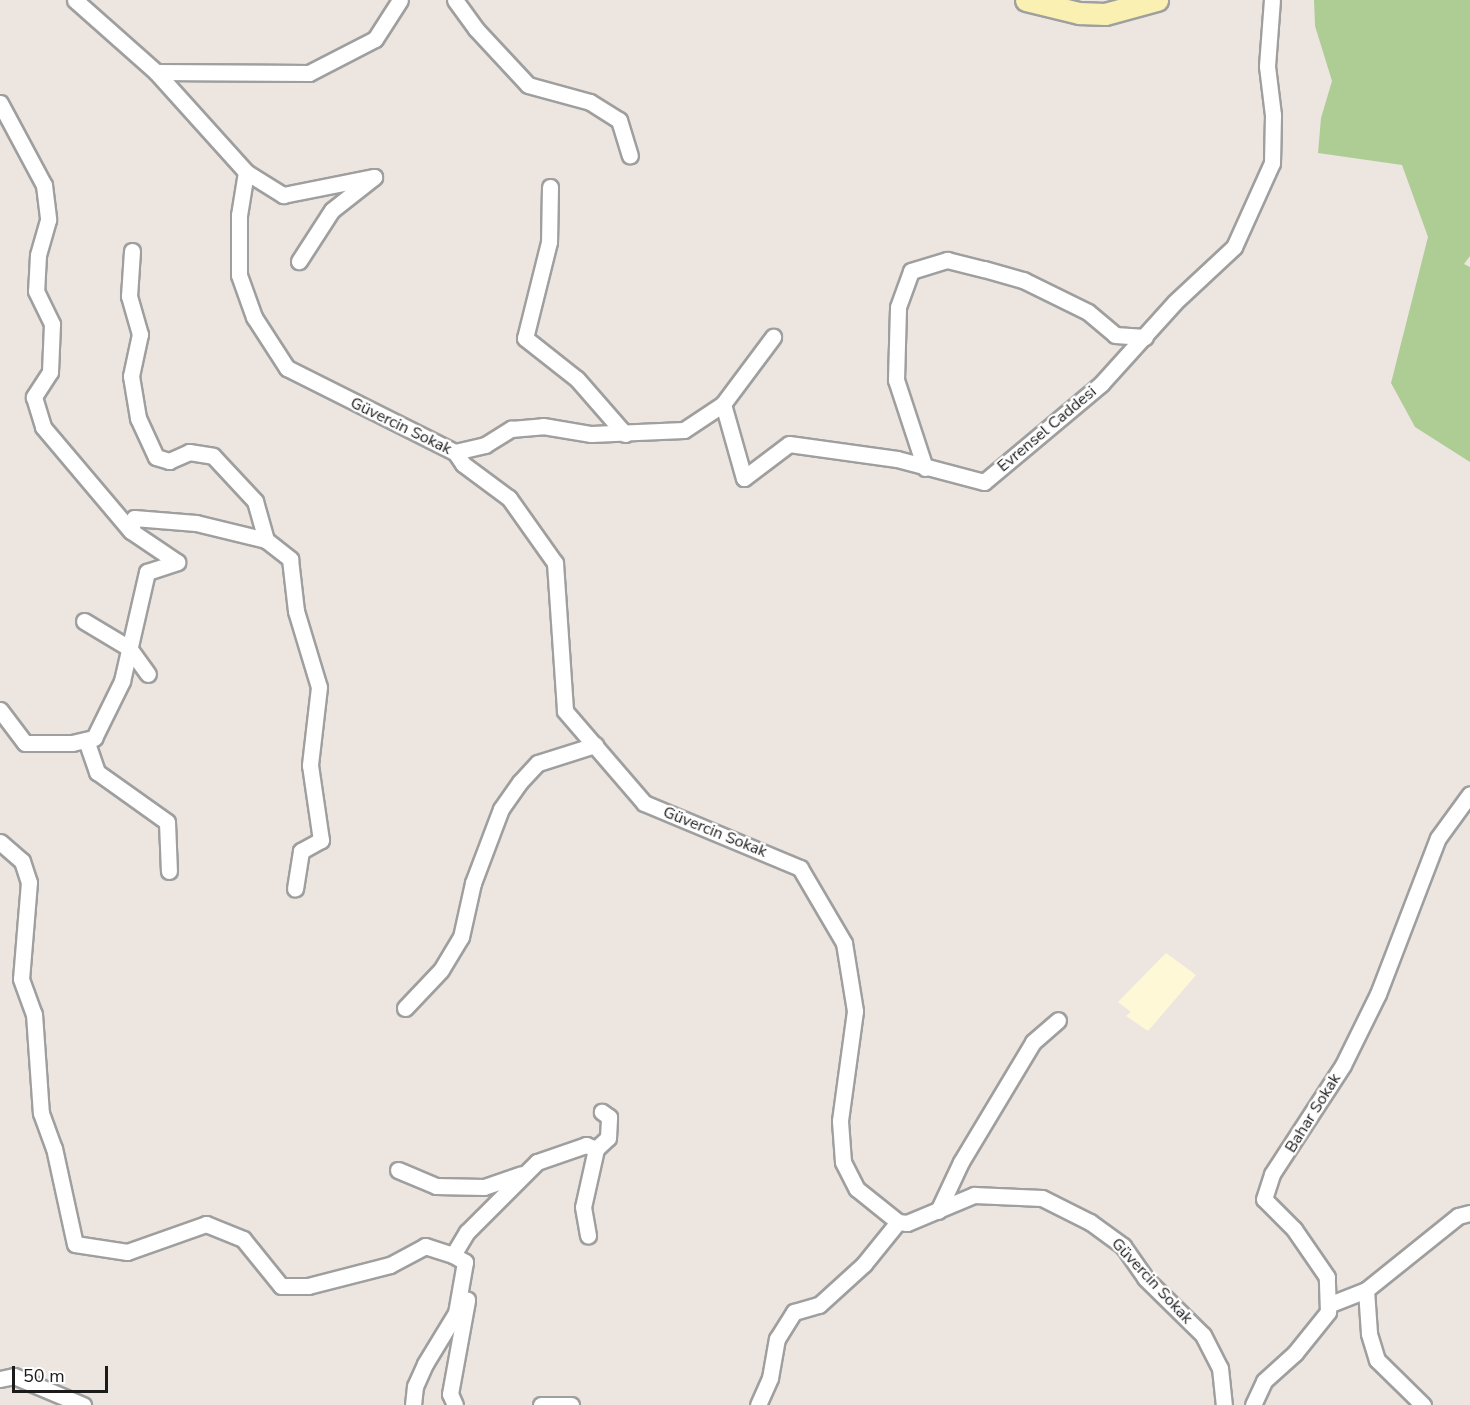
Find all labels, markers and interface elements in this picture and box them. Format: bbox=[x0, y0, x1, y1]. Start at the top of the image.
street label: Evrensel Caddesi bbox=[994, 382, 1100, 476]
street label: Güvercin Sokak bbox=[347, 393, 455, 459]
street label: Güvercin Sokak bbox=[660, 802, 770, 862]
street label: Bahar Sokak bbox=[1281, 1070, 1345, 1156]
street label: Güvercin Sokak bbox=[1107, 1234, 1197, 1328]
scale bar bbox=[15, 1354, 111, 1392]
text: 50 m bbox=[23, 1364, 65, 1388]

